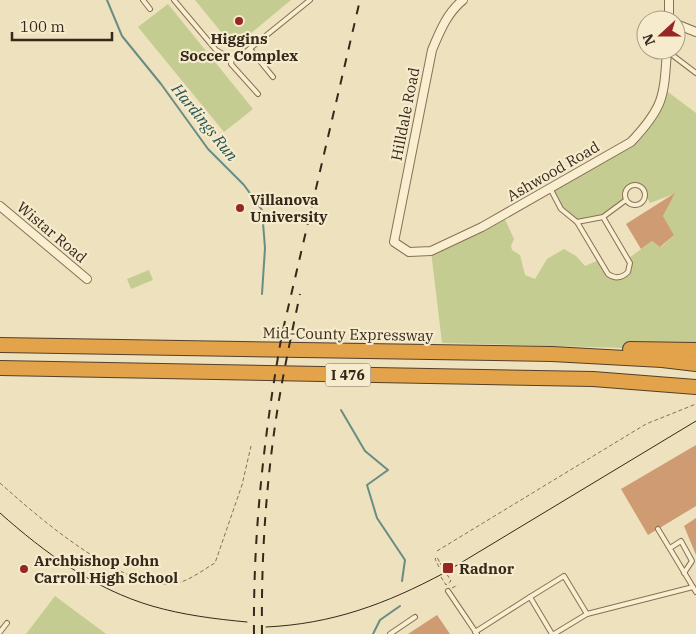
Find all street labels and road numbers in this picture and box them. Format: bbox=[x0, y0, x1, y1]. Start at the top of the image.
street label: Hilldale Road bbox=[387, 66, 423, 162]
street label: Ashwood Road bbox=[503, 137, 603, 205]
street label: Wistar Road bbox=[13, 197, 91, 267]
street label: Mid-County Expressway bbox=[262, 323, 434, 345]
road number: I 476 bbox=[326, 364, 370, 386]

